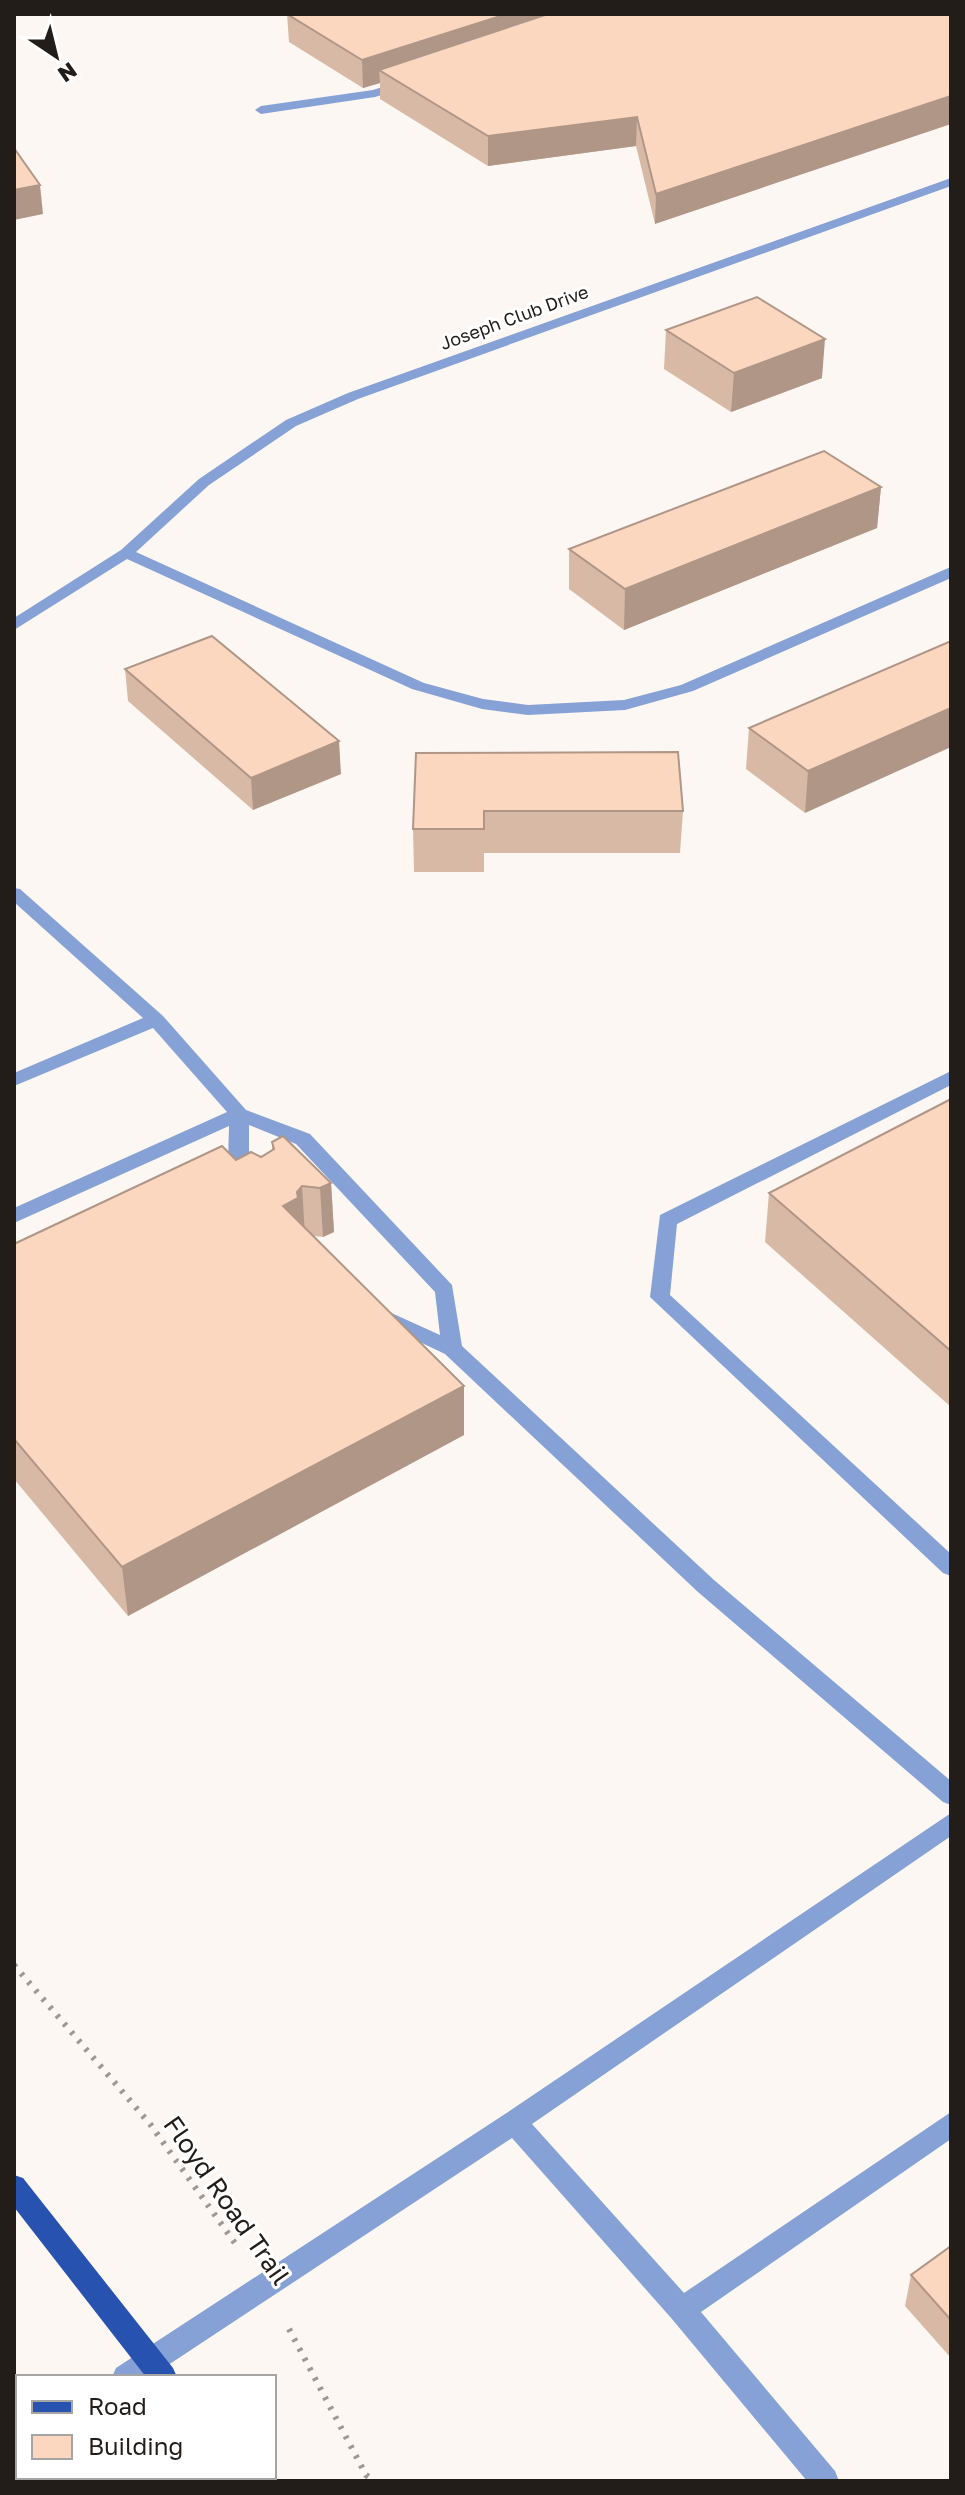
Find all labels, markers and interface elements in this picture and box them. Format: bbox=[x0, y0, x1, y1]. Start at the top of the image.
north arrow bbox=[16, 16, 96, 96]
text: N bbox=[53, 57, 82, 89]
street label: Joseph Club Drive bbox=[437, 280, 591, 354]
street label: Floyd Road Trail bbox=[157, 2110, 297, 2290]
legend bbox=[16, 2375, 276, 2479]
text: Road bbox=[88, 2391, 147, 2420]
text: Building bbox=[88, 2431, 183, 2460]

